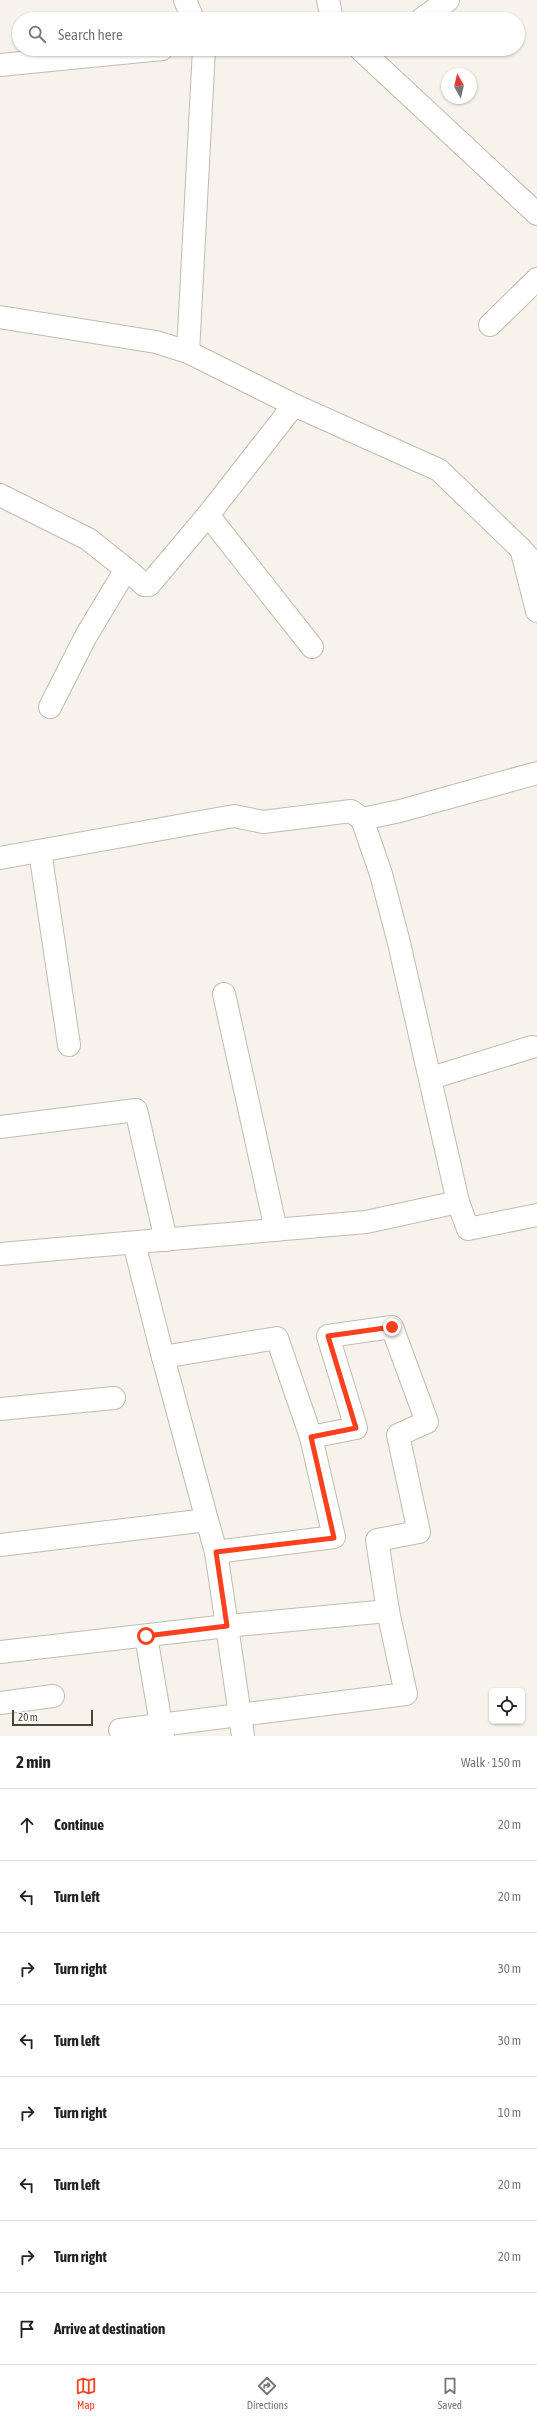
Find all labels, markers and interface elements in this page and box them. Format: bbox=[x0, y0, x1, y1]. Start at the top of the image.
search box bbox=[12, 12, 525, 56]
icon: search bbox=[26, 23, 48, 45]
text: Search here bbox=[58, 26, 123, 43]
north arrow bbox=[441, 68, 477, 104]
route end bbox=[383, 1318, 401, 1336]
route start bbox=[137, 1627, 155, 1645]
map controls bbox=[489, 1688, 525, 1724]
button: locate bbox=[489, 1688, 525, 1724]
scale bar bbox=[12, 1708, 93, 1727]
text: 20 m bbox=[18, 1711, 38, 1723]
text: 2 min bbox=[16, 1752, 51, 1772]
text: Walk · 150 m bbox=[461, 1755, 521, 1770]
icon: ahead bbox=[16, 1814, 38, 1836]
text: Continue bbox=[54, 1816, 104, 1833]
text: 20 m bbox=[498, 1817, 521, 1832]
icon: left bbox=[16, 1886, 38, 1908]
text: Turn left bbox=[54, 1888, 100, 1905]
text: 20 m bbox=[498, 1889, 521, 1904]
icon: right bbox=[16, 1958, 38, 1980]
text: Turn right bbox=[54, 1960, 107, 1977]
text: 30 m bbox=[498, 1961, 521, 1976]
icon: left bbox=[16, 2030, 38, 2052]
text: Turn left bbox=[54, 2032, 100, 2049]
text: 30 m bbox=[498, 2033, 521, 2048]
icon: right bbox=[16, 2102, 38, 2124]
text: Turn right bbox=[54, 2104, 107, 2121]
text: 10 m bbox=[498, 2105, 521, 2120]
icon: left bbox=[16, 2174, 38, 2196]
text: Turn left bbox=[54, 2176, 100, 2193]
text: 20 m bbox=[498, 2177, 521, 2192]
icon: right bbox=[16, 2246, 38, 2268]
text: Turn right bbox=[54, 2248, 107, 2265]
text: 20 m bbox=[498, 2249, 521, 2264]
icon: arrive bbox=[16, 2318, 38, 2340]
text: Arrive at destination bbox=[54, 2320, 165, 2337]
tab: Map bbox=[75, 2375, 97, 2411]
tab: Directions bbox=[247, 2375, 288, 2411]
tab: Saved bbox=[438, 2375, 462, 2411]

